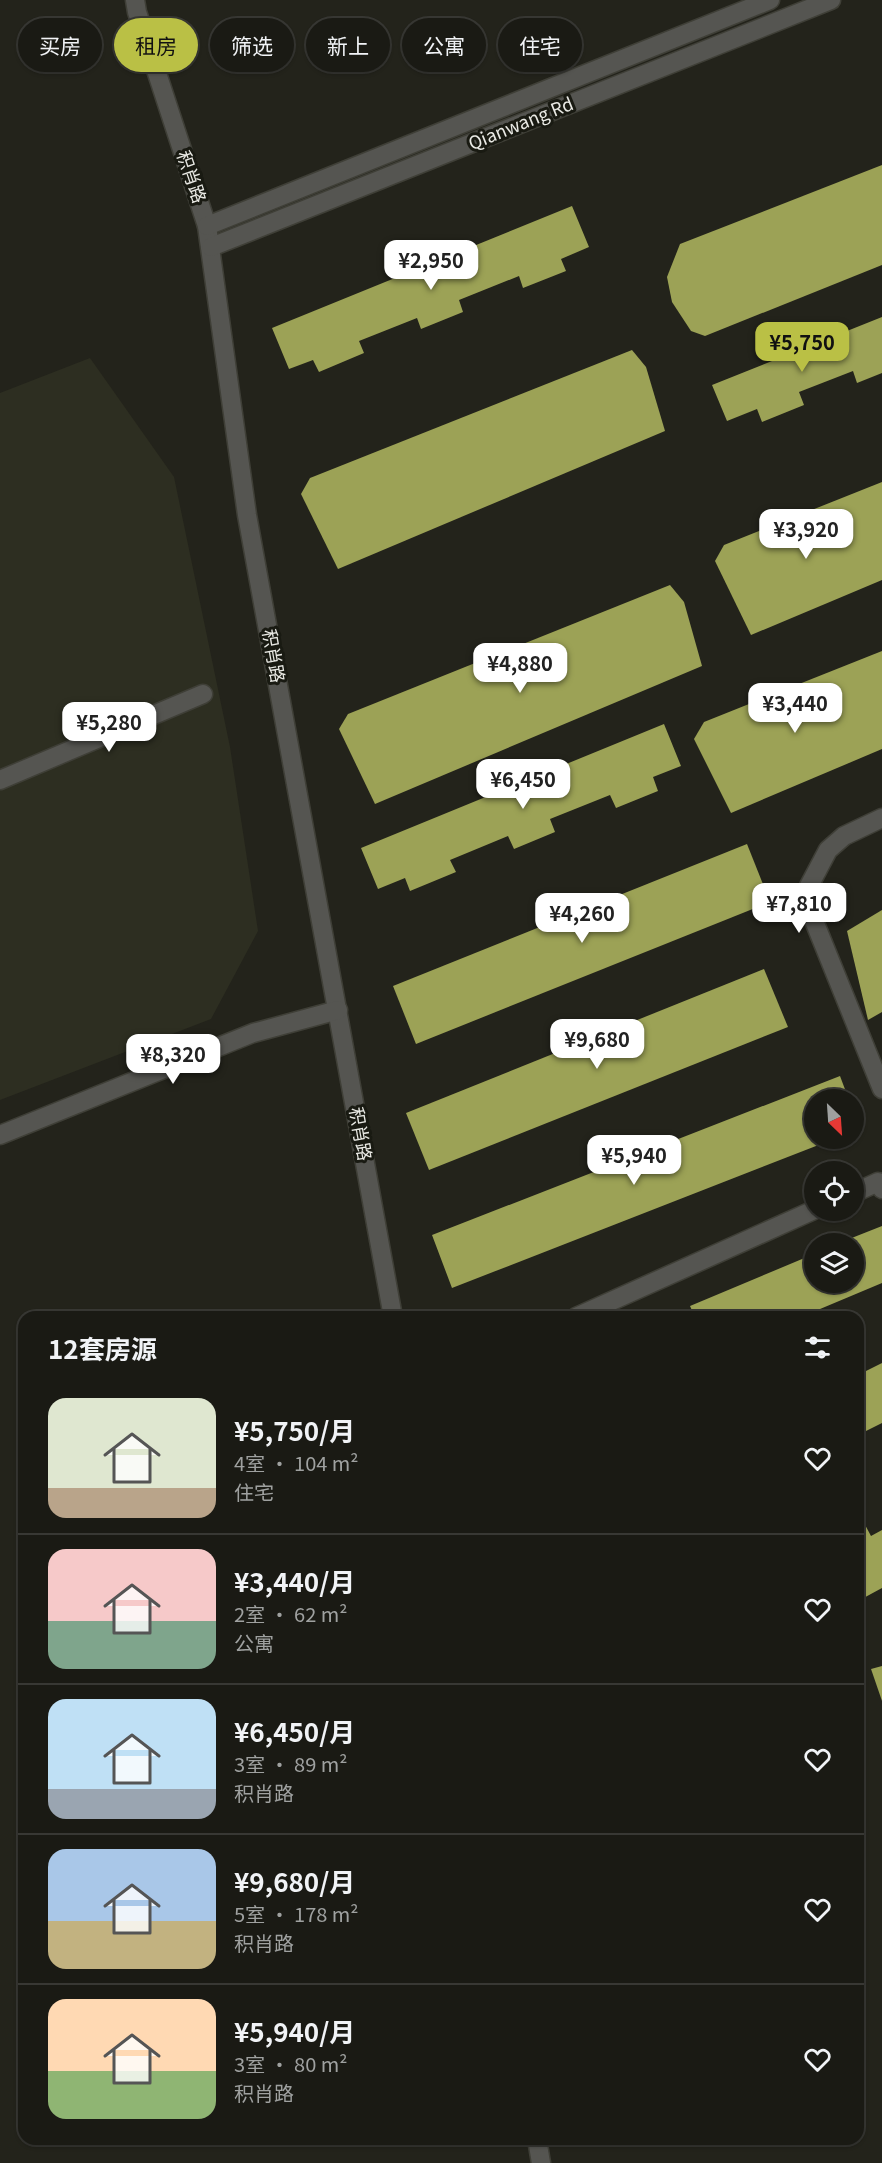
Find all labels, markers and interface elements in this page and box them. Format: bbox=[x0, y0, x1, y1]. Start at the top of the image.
chip: 买房 bbox=[18, 18, 102, 72]
chip: 租房 bbox=[114, 18, 198, 72]
chip: 筛选 bbox=[210, 18, 294, 72]
chip: 新上 bbox=[306, 18, 390, 72]
chip: 公寓 bbox=[402, 18, 486, 72]
chip: 住宅 bbox=[498, 18, 582, 72]
street label: Qianwang Rd bbox=[464, 89, 577, 155]
street label: 积肖路 bbox=[172, 147, 214, 206]
pin: ¥2,950 bbox=[382, 240, 480, 291]
text: ¥2,950 bbox=[398, 245, 464, 274]
pin: ¥5,750 bbox=[753, 322, 851, 373]
text: ¥5,750 bbox=[769, 327, 835, 356]
pin: ¥3,920 bbox=[757, 509, 855, 560]
text: ¥3,920 bbox=[773, 514, 839, 543]
street label: 积肖路 bbox=[257, 627, 292, 684]
pin: ¥4,880 bbox=[471, 643, 569, 694]
text: ¥4,880 bbox=[487, 648, 553, 677]
pin: ¥3,440 bbox=[746, 683, 844, 734]
text: ¥3,440 bbox=[762, 688, 828, 717]
pin: ¥5,280 bbox=[60, 702, 158, 753]
text: ¥5,280 bbox=[76, 707, 142, 736]
pin: ¥6,450 bbox=[474, 759, 572, 810]
text: ¥6,450 bbox=[490, 764, 556, 793]
pin: ¥7,810 bbox=[750, 883, 848, 934]
text: ¥7,810 bbox=[766, 888, 832, 917]
pin: ¥4,260 bbox=[533, 893, 631, 944]
text: ¥4,260 bbox=[549, 898, 615, 927]
pin: ¥9,680 bbox=[548, 1019, 646, 1070]
text: ¥9,680 bbox=[564, 1024, 630, 1053]
pin: ¥8,320 bbox=[124, 1034, 222, 1085]
text: ¥8,320 bbox=[140, 1039, 206, 1068]
north arrow bbox=[804, 1089, 864, 1149]
map controls bbox=[804, 1089, 864, 1293]
street label: 积肖路 bbox=[344, 1105, 379, 1162]
pin: ¥5,940 bbox=[585, 1135, 683, 1186]
text: ¥5,940 bbox=[601, 1140, 667, 1169]
button: locate bbox=[804, 1161, 864, 1221]
button: layers bbox=[804, 1233, 864, 1293]
text: 12套房源 bbox=[48, 1329, 157, 1366]
icon: filters bbox=[801, 1331, 834, 1364]
text: ¥5,750/月 bbox=[234, 1411, 355, 1448]
icon: home bbox=[96, 1422, 168, 1494]
icon: heart bbox=[801, 1442, 834, 1475]
text: 4室 · 104 m² bbox=[234, 1448, 359, 1477]
text: 住宅 bbox=[234, 1477, 274, 1506]
text: ¥3,440/月 bbox=[234, 1562, 355, 1599]
icon: home bbox=[96, 1573, 168, 1645]
icon: heart bbox=[801, 1593, 834, 1626]
text: 2室 · 62 m² bbox=[234, 1599, 347, 1628]
text: 公寓 bbox=[234, 1628, 274, 1657]
text: ¥6,450/月 bbox=[234, 1712, 355, 1749]
icon: home bbox=[96, 1723, 168, 1795]
icon: heart bbox=[801, 1743, 834, 1776]
text: 3室 · 89 m² bbox=[234, 1749, 347, 1778]
text: 积肖路 bbox=[234, 1778, 294, 1807]
text: ¥9,680/月 bbox=[234, 1862, 355, 1899]
icon: home bbox=[96, 1873, 168, 1945]
icon: heart bbox=[801, 1893, 834, 1926]
text: 5室 · 178 m² bbox=[234, 1899, 359, 1928]
text: 积肖路 bbox=[234, 1928, 294, 1957]
text: ¥5,940/月 bbox=[234, 2012, 355, 2049]
icon: home bbox=[96, 2023, 168, 2095]
icon: heart bbox=[801, 2043, 834, 2076]
text: 3室 · 80 m² bbox=[234, 2049, 347, 2078]
text: 积肖路 bbox=[234, 2078, 294, 2107]

